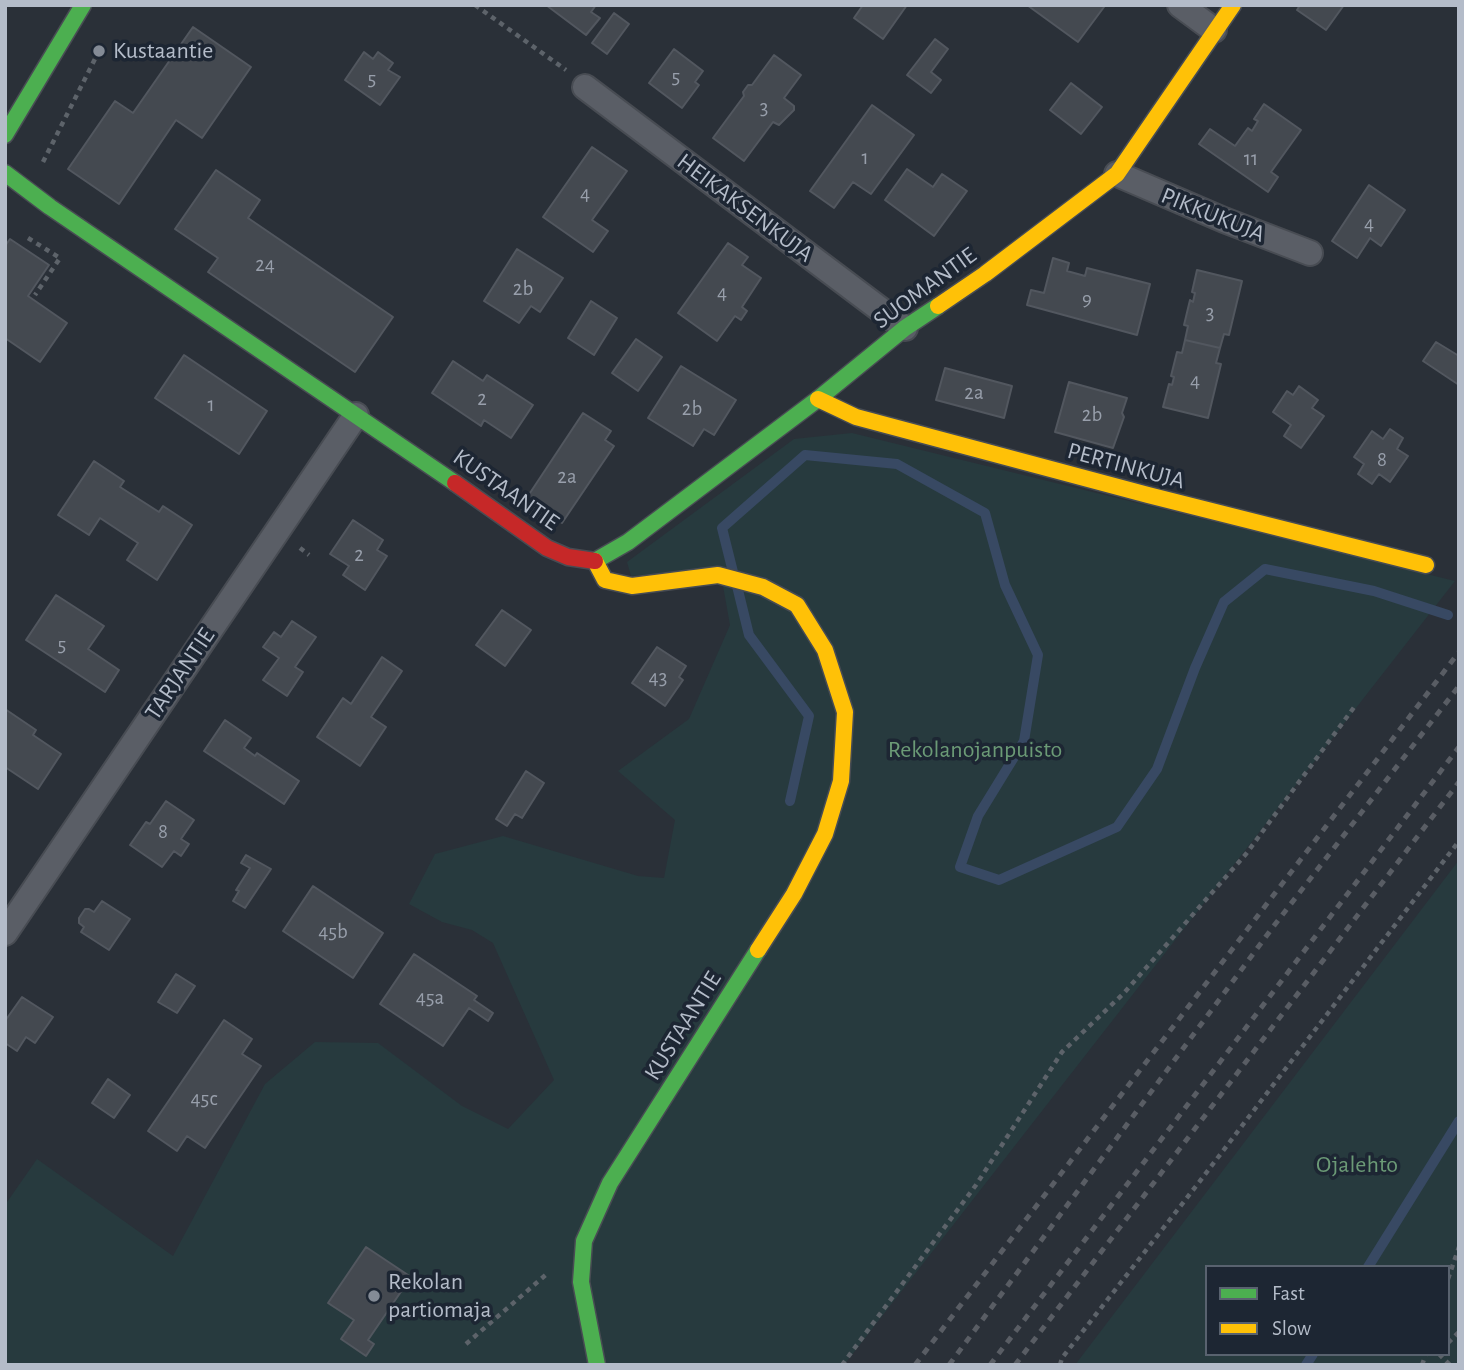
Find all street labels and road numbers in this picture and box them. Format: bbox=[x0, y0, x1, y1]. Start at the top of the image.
street label: HEIKAKSENKUJA bbox=[671, 147, 819, 269]
street label: PIKKUKUJA bbox=[1157, 181, 1269, 249]
street label: SUOMANTIE bbox=[868, 241, 982, 335]
street label: PERTINKUJA bbox=[1064, 436, 1188, 496]
street label: KUSTAANTIE bbox=[447, 443, 565, 537]
street label: TARJANTIE bbox=[139, 623, 221, 725]
street label: KUSTAANTIE bbox=[638, 966, 728, 1086]

